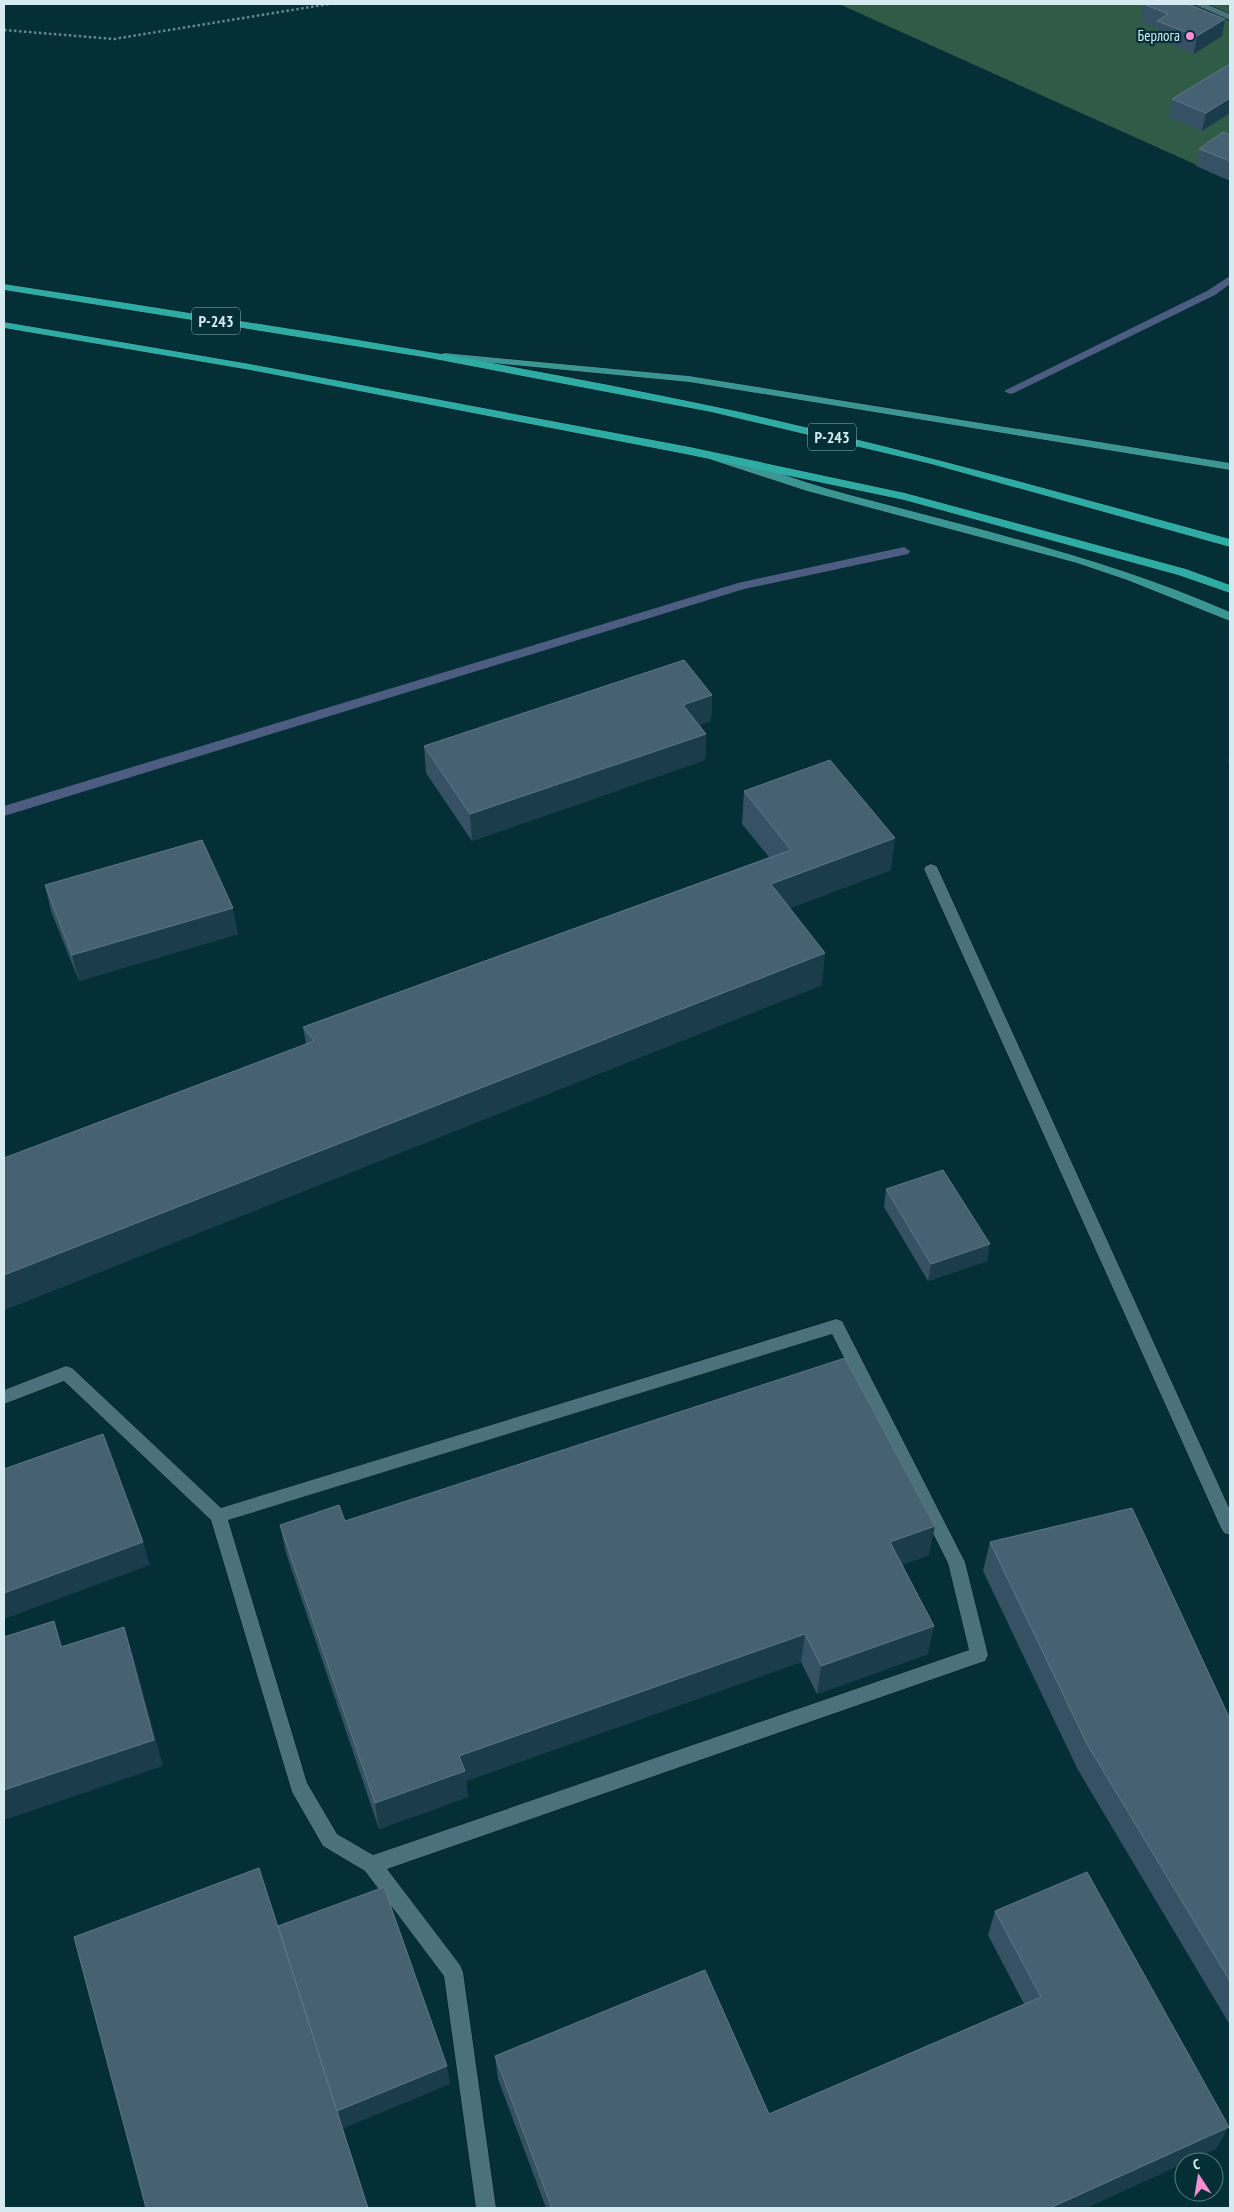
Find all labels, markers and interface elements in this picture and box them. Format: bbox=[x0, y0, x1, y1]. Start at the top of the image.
place label: Берлога bbox=[1138, 26, 1180, 45]
marker: Берлога bbox=[1184, 30, 1196, 42]
road number: Р-243 bbox=[192, 308, 240, 334]
road number: Р-243 bbox=[808, 424, 856, 451]
north arrow bbox=[1174, 2152, 1224, 2202]
text: С bbox=[1191, 2155, 1202, 2174]

